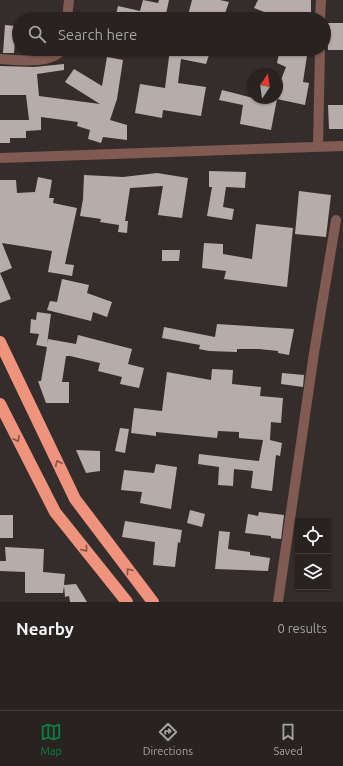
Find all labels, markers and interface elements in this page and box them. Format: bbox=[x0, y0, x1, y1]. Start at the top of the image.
search box bbox=[12, 12, 331, 56]
icon: search bbox=[26, 23, 48, 45]
text: Search here bbox=[58, 26, 137, 43]
north arrow bbox=[247, 68, 283, 104]
one-way arrow bbox=[13, 435, 20, 442]
one-way arrow bbox=[55, 460, 63, 467]
map controls bbox=[295, 518, 331, 590]
button: locate bbox=[295, 518, 331, 554]
one-way arrow bbox=[80, 545, 87, 552]
button: layers bbox=[295, 554, 331, 590]
one-way arrow bbox=[127, 568, 134, 575]
text: Nearby bbox=[16, 619, 74, 638]
text: 0 results bbox=[277, 621, 327, 635]
tab: Map bbox=[40, 721, 62, 757]
tab: Directions bbox=[143, 721, 193, 757]
tab: Saved bbox=[273, 721, 303, 757]

